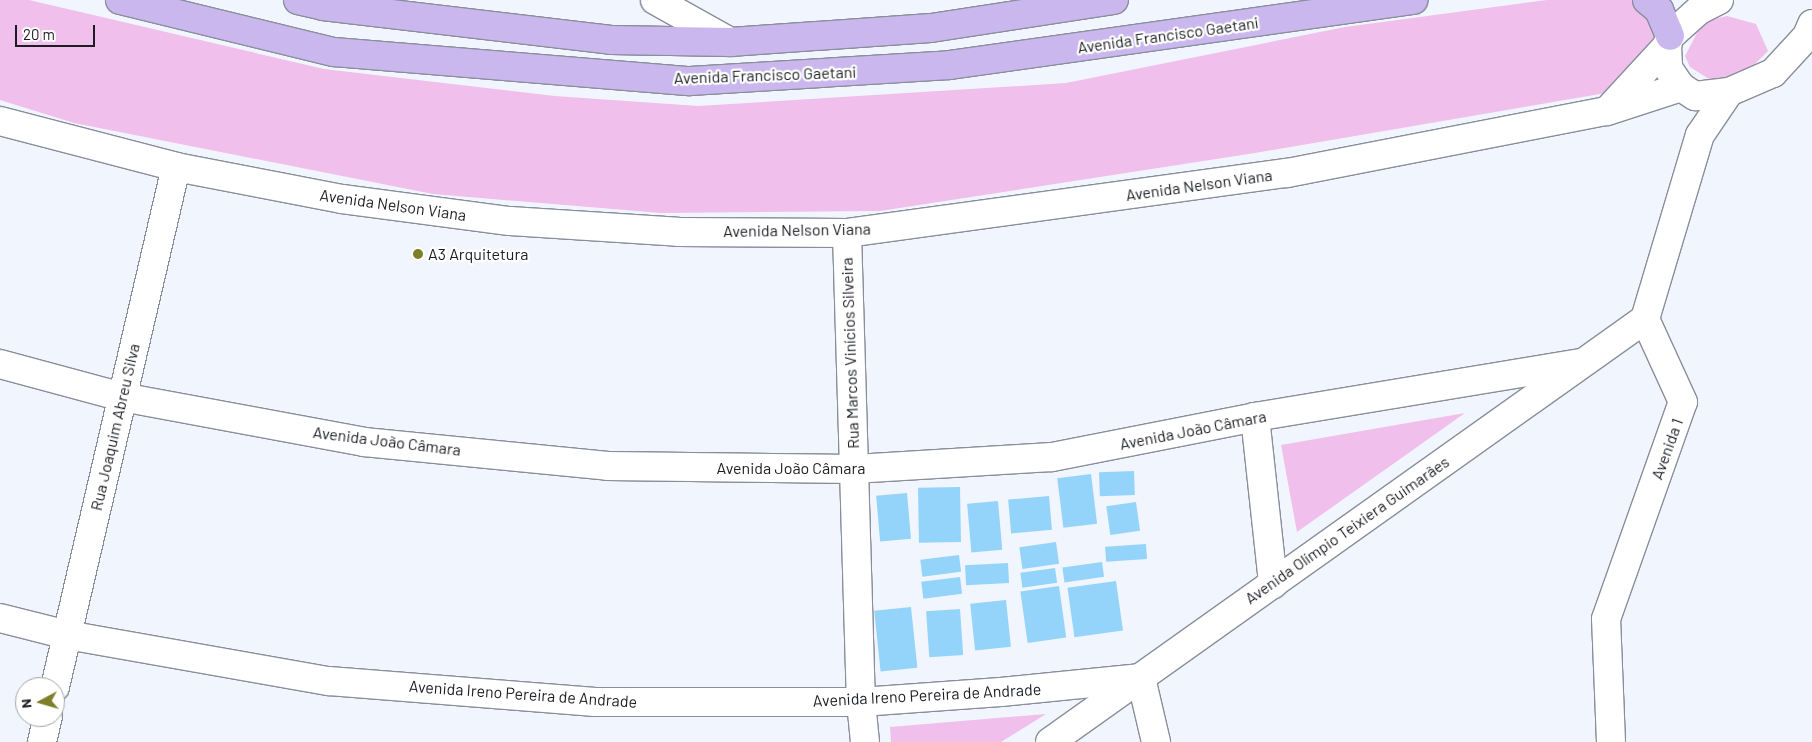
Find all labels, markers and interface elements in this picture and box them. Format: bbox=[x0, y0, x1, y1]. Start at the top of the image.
street label: Avenida Francisco Gaetani bbox=[1076, 13, 1260, 57]
scale bar bbox=[18, 15, 98, 47]
text: 20 m bbox=[23, 25, 55, 43]
street label: Avenida Francisco Gaetani bbox=[673, 62, 857, 88]
street label: Avenida Nelson Viana bbox=[1125, 165, 1273, 205]
street label: Avenida Nelson Viana bbox=[319, 185, 467, 225]
street label: Avenida Nelson Viana bbox=[723, 219, 871, 241]
place label: A3 Arquitetura bbox=[428, 244, 528, 264]
marker: A3 Arquitetura bbox=[412, 248, 424, 260]
street label: Rua Marcos Vinícios Silveira bbox=[837, 257, 863, 449]
street label: Rua Joaquim Abreu Silva bbox=[86, 342, 144, 512]
street label: Avenida João Câmara bbox=[1118, 406, 1268, 454]
street label: Avenida 1 bbox=[1647, 416, 1687, 482]
street label: Avenida João Câmara bbox=[312, 422, 462, 460]
street label: Avenida Olímpio Teixiera Guimarães bbox=[1241, 452, 1453, 608]
street label: Avenida João Câmara bbox=[717, 458, 865, 478]
street label: Avenida Ireno Pereira de Andrade bbox=[408, 676, 638, 712]
north arrow bbox=[15, 677, 65, 727]
street label: Avenida Ireno Pereira de Andrade bbox=[812, 679, 1042, 711]
text: N bbox=[17, 698, 35, 709]

